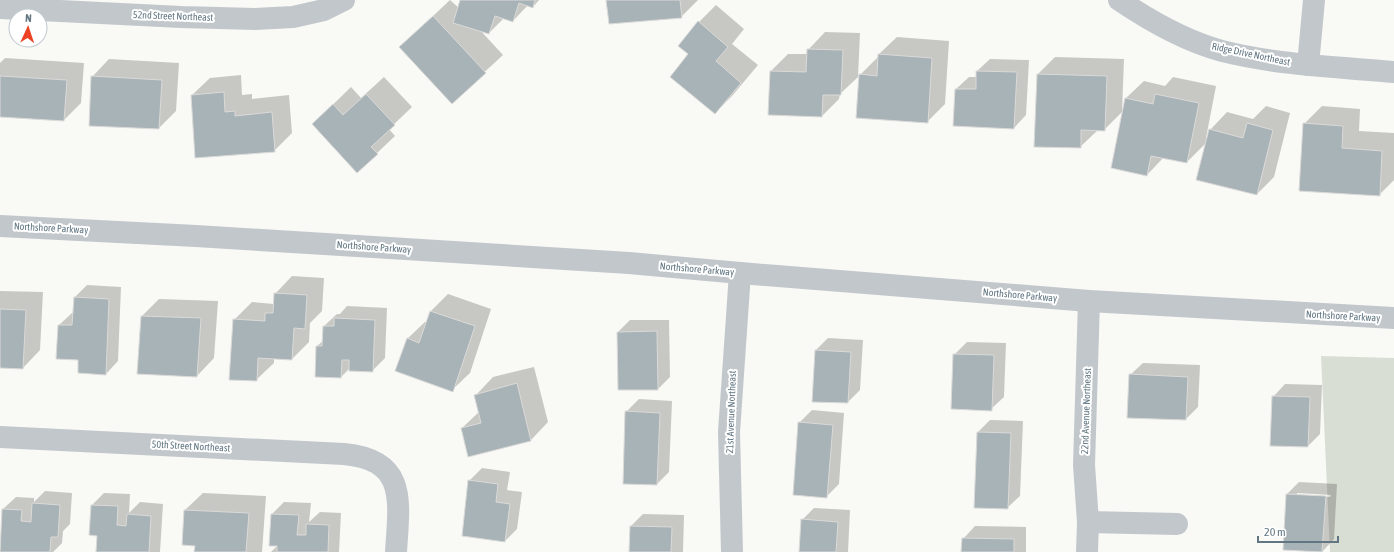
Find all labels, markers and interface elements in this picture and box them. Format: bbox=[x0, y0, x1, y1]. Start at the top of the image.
north arrow bbox=[8, 8, 48, 48]
street label: 52nd Street Northeast bbox=[133, 9, 214, 23]
text: N bbox=[25, 12, 32, 24]
street label: Ridge Drive Northeast bbox=[1211, 40, 1291, 68]
street label: Northshore Parkway bbox=[14, 221, 88, 235]
street label: Northshore Parkway bbox=[336, 239, 412, 255]
street label: Northshore Parkway bbox=[659, 260, 735, 278]
street label: Northshore Parkway bbox=[982, 286, 1058, 304]
street label: Northshore Parkway bbox=[1306, 309, 1380, 323]
street label: 22nd Avenue Northeast bbox=[1079, 368, 1093, 454]
street label: 21st Avenue Northeast bbox=[724, 370, 738, 454]
street label: 50th Street Northeast bbox=[151, 438, 231, 454]
scale bar bbox=[1258, 518, 1338, 544]
text: 20 m bbox=[1264, 525, 1286, 539]

